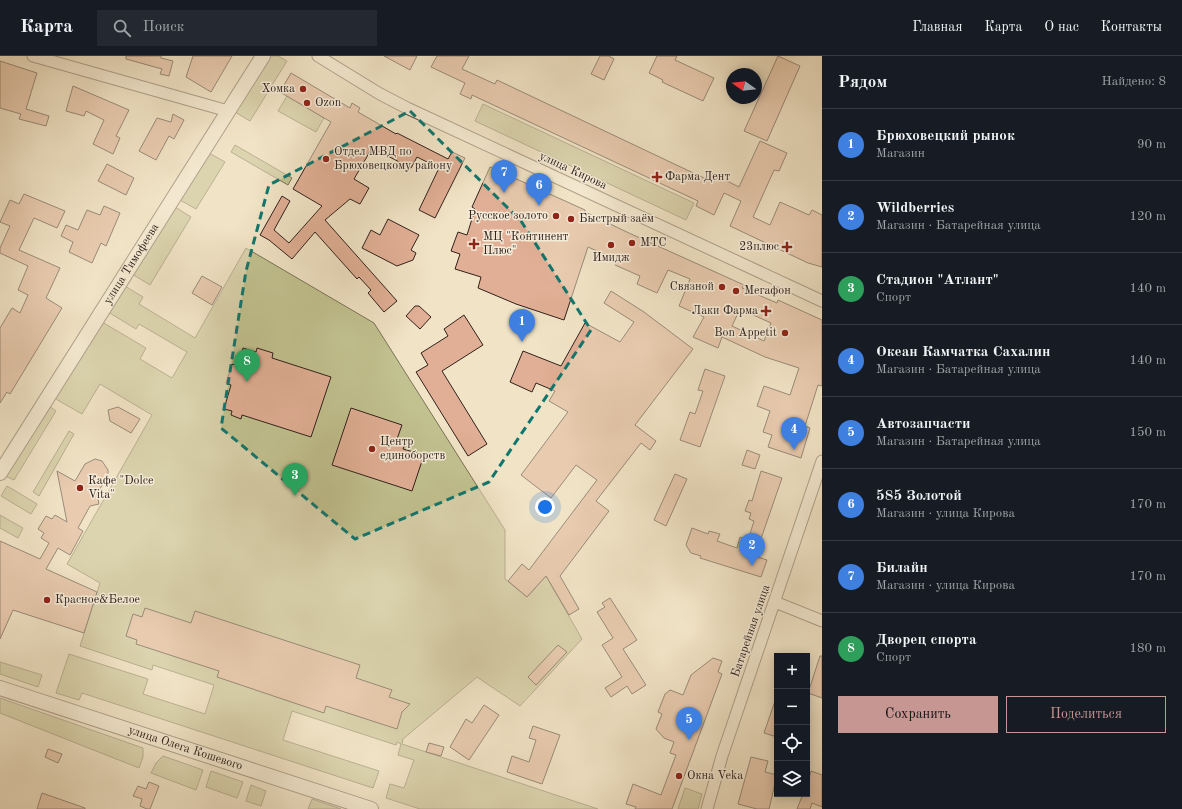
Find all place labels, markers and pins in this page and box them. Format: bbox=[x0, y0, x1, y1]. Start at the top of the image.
place label: Хомка bbox=[262, 83, 295, 95]
marker: Хомка bbox=[298, 84, 308, 94]
place label: Ozon bbox=[315, 97, 342, 109]
marker: Ozon bbox=[302, 98, 312, 108]
place label: Отдел МВД по Брюховецкому району bbox=[334, 146, 453, 172]
marker: Отдел МВД по Брюховецкому району bbox=[321, 154, 331, 164]
pin: 7 bbox=[491, 160, 517, 193]
place label: Фарма Дент bbox=[665, 171, 730, 183]
marker: Фарма Дент bbox=[652, 172, 662, 182]
pin: 6 bbox=[526, 173, 552, 206]
place label: Русское золото bbox=[468, 210, 548, 222]
marker: Русское золото bbox=[551, 211, 561, 221]
place label: Быстрый заём bbox=[579, 213, 654, 225]
marker: Быстрый заём bbox=[566, 214, 576, 224]
place label: МЦ "Континент Плюс" bbox=[483, 231, 569, 257]
place label: МТС bbox=[640, 237, 667, 249]
marker: МЦ "Континент Плюс" bbox=[468, 238, 480, 250]
marker: МТС bbox=[627, 238, 637, 248]
marker: Имидж bbox=[606, 240, 616, 250]
place label: 23плюс bbox=[739, 241, 779, 253]
marker: 23плюс bbox=[782, 242, 792, 252]
place label: Имидж bbox=[592, 252, 630, 264]
place label: Связной bbox=[670, 281, 714, 293]
marker: Связной bbox=[717, 282, 727, 292]
place label: Мегафон bbox=[744, 285, 791, 297]
marker: Мегафон bbox=[731, 286, 741, 296]
place label: Лаки Фарма bbox=[692, 305, 758, 317]
marker: Лаки Фарма bbox=[761, 306, 771, 316]
pin: 1 bbox=[509, 309, 535, 342]
place label: Bon Appetit bbox=[714, 327, 777, 339]
marker: Bon Appetit bbox=[780, 328, 790, 338]
pin: 8 bbox=[234, 349, 260, 382]
pin: 4 bbox=[781, 417, 807, 450]
place label: Центр единоборств bbox=[380, 436, 445, 462]
marker: Центр единоборств bbox=[367, 444, 377, 454]
pin: 3 bbox=[282, 463, 308, 496]
place label: Кафе "Dolce Vita" bbox=[88, 475, 154, 501]
marker: Кафе "Dolce Vita" bbox=[75, 483, 85, 493]
pin: 2 bbox=[739, 533, 765, 566]
place label: Красное&Белое bbox=[55, 594, 141, 606]
marker: Красное&Белое bbox=[42, 595, 52, 605]
pin: 5 bbox=[676, 707, 702, 740]
place label: Окна Veka bbox=[687, 770, 743, 782]
marker: Окна Veka bbox=[674, 771, 684, 781]

